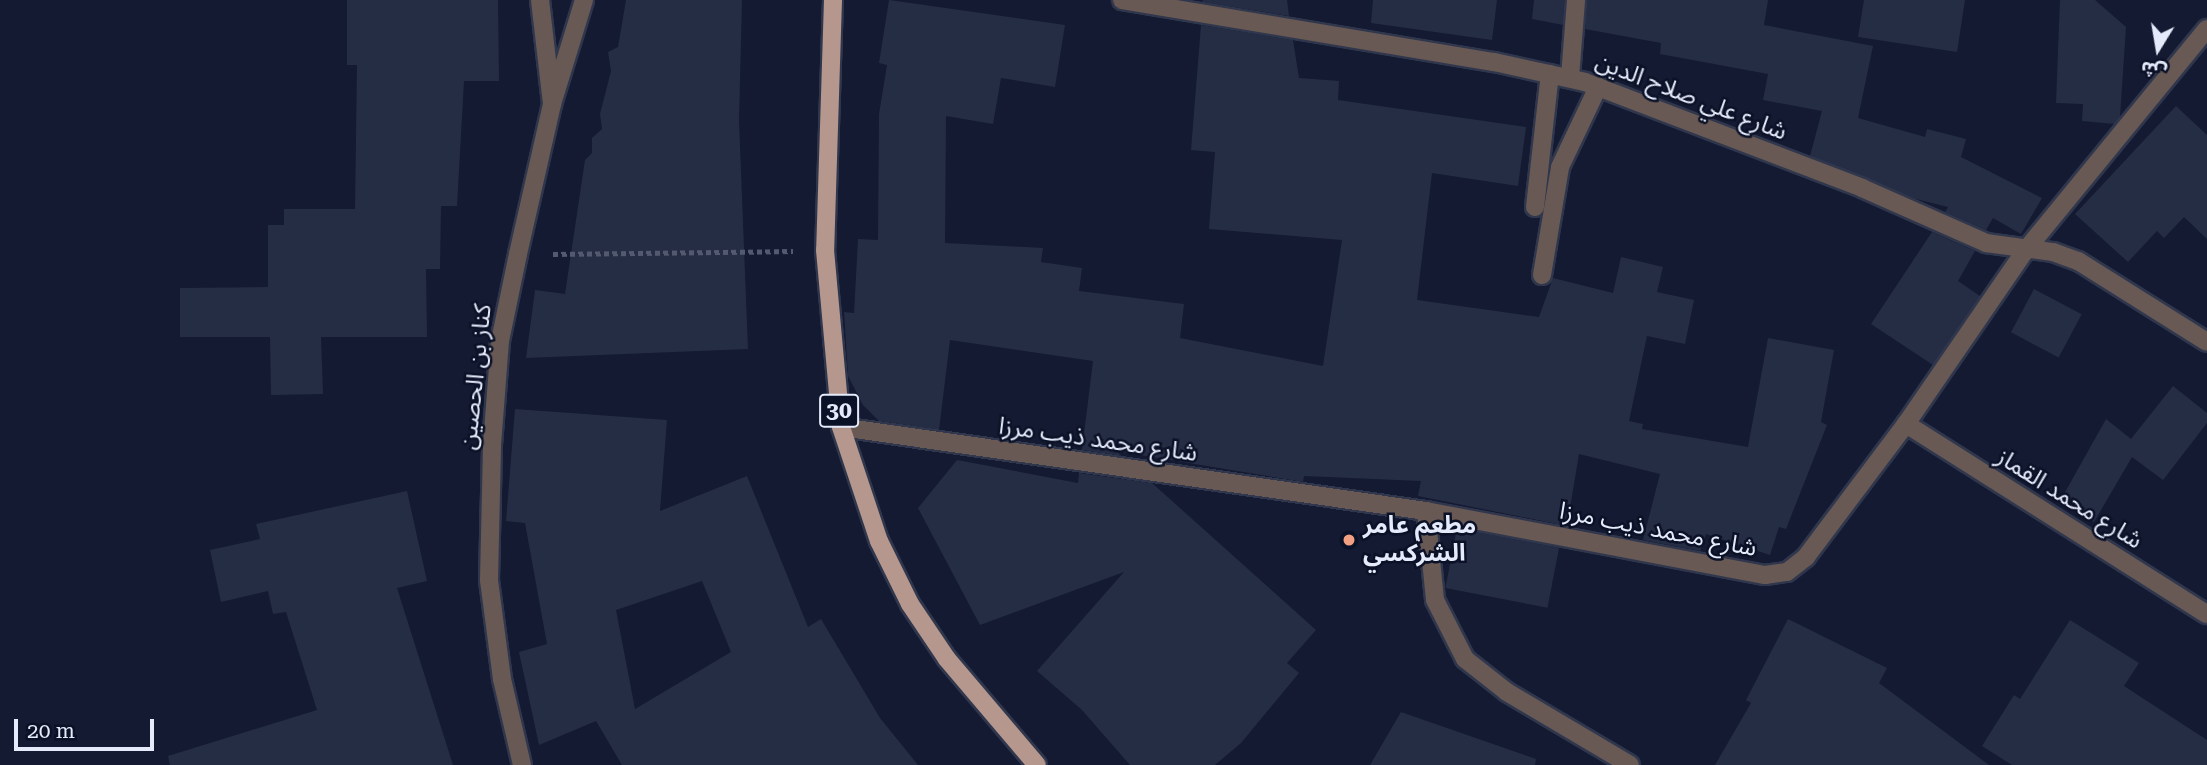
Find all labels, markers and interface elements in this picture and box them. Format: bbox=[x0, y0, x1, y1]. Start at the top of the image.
north arrow bbox=[2123, 14, 2193, 84]
street label: شارع علي صلاح الدين bbox=[1591, 47, 1791, 147]
text: ش bbox=[2139, 56, 2169, 84]
street label: كناز بن الحصين bbox=[454, 303, 498, 451]
road number: 30 bbox=[818, 392, 860, 430]
street label: شارع محمد ذيب مرزا bbox=[997, 412, 1199, 468]
street label: شارع محمد القماز bbox=[1991, 443, 2147, 555]
street label: شارع محمد ذيب مرزا bbox=[1557, 497, 1759, 563]
place label: مطعم عامر الشركسي bbox=[1363, 512, 1476, 568]
marker: مطعم عامر الشركسي bbox=[1341, 532, 1357, 548]
scale bar bbox=[18, 706, 158, 750]
text: 20 m bbox=[27, 719, 75, 743]

